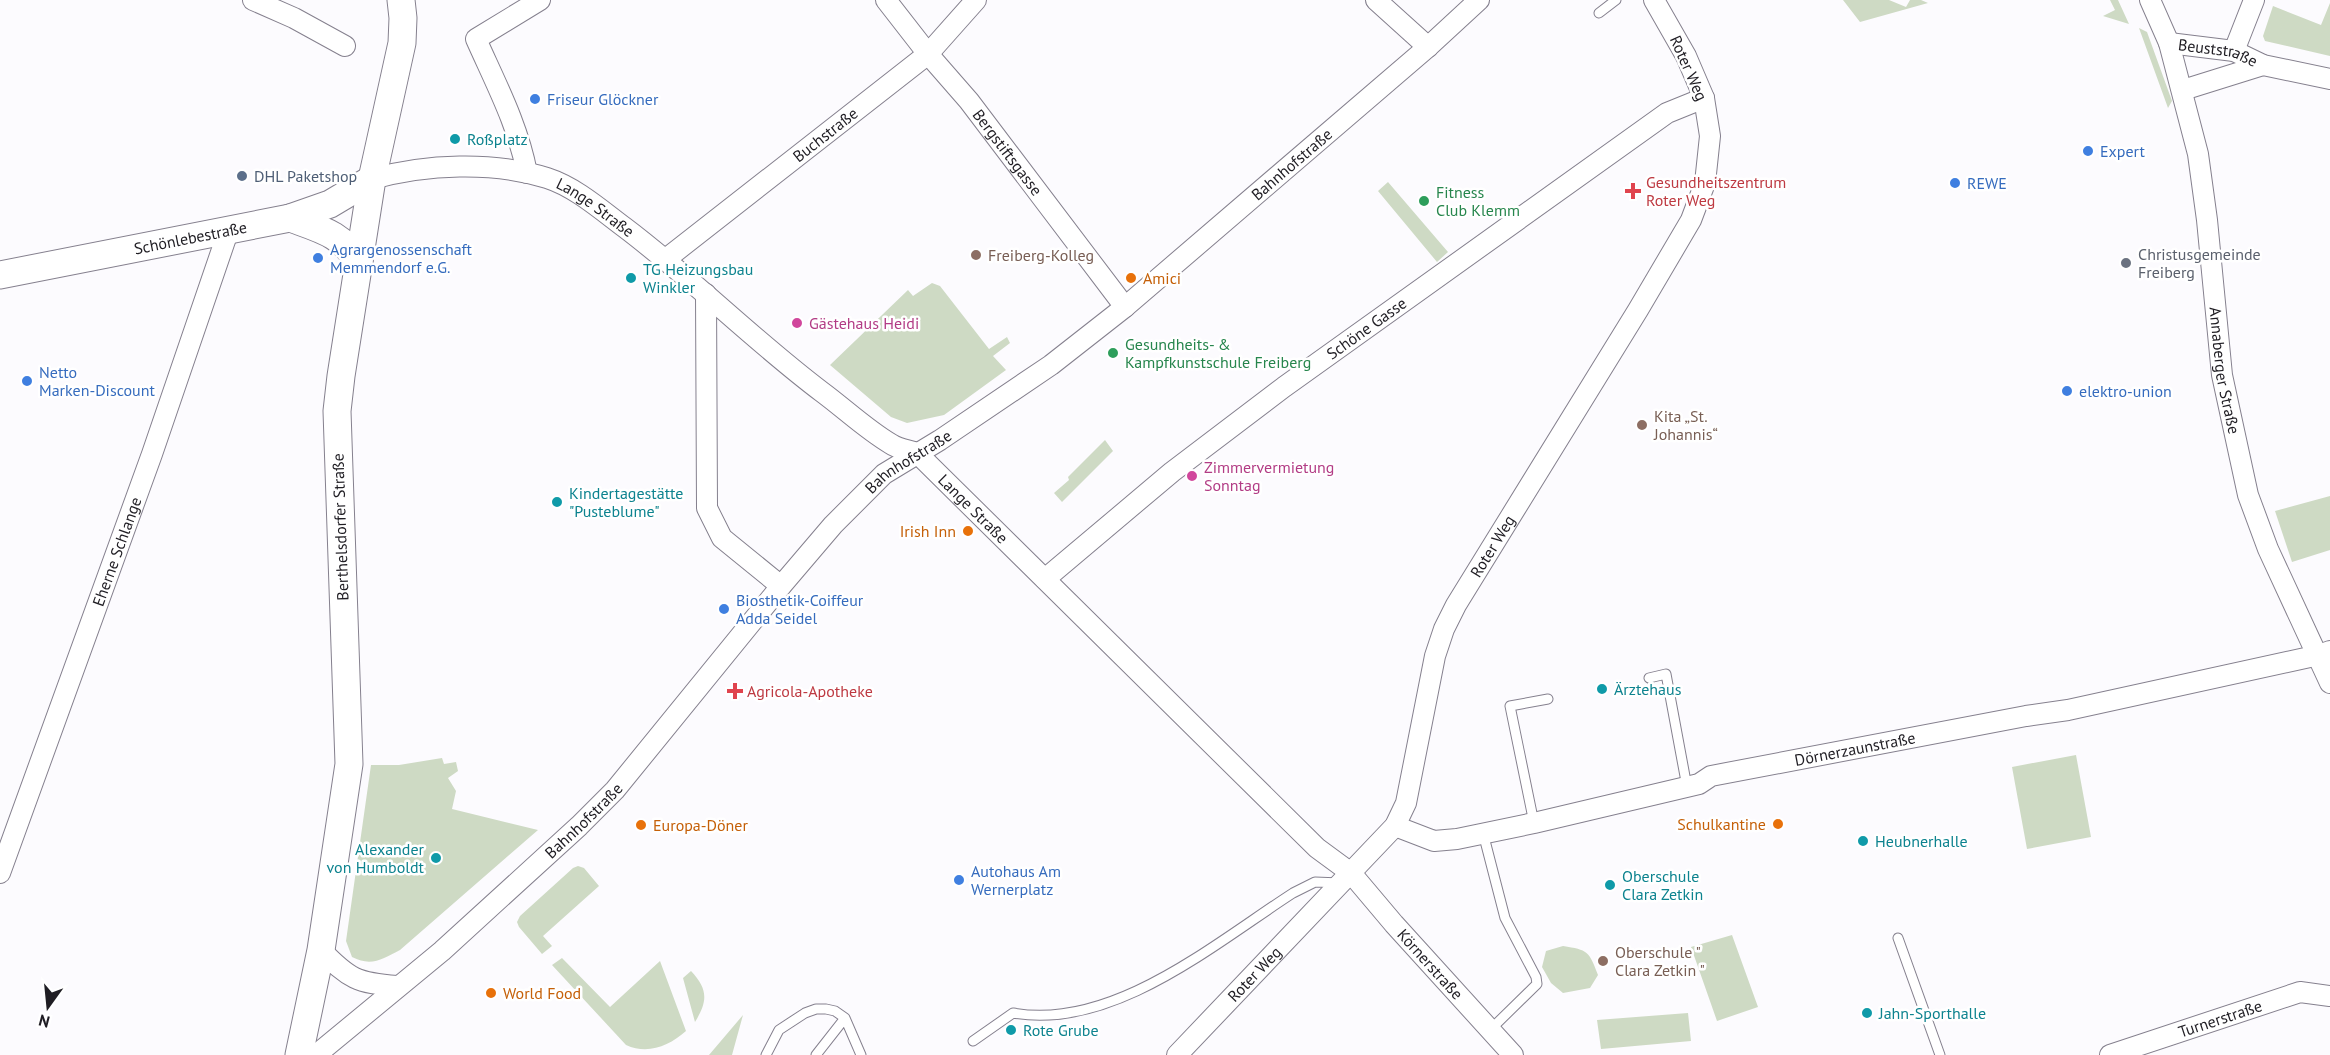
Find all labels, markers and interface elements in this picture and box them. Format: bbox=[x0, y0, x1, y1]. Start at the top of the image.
street label: Roter Weg bbox=[1666, 32, 1712, 104]
street label: Beuststraße bbox=[2177, 34, 2261, 71]
place label: Friseur Glöckner bbox=[547, 89, 659, 109]
marker: Friseur Glöckner bbox=[528, 92, 542, 106]
street label: Buchstraße bbox=[789, 103, 862, 166]
street label: Bergstiftsgasse bbox=[969, 105, 1047, 199]
street label: Bahnhofstraße bbox=[1247, 124, 1336, 204]
place label: Roßplatz bbox=[467, 129, 528, 149]
marker: Roßplatz bbox=[448, 132, 462, 146]
place label: Expert bbox=[2100, 141, 2146, 161]
marker: Expert bbox=[2081, 144, 2095, 158]
place label: DHL Paketshop bbox=[254, 166, 357, 186]
marker: DHL Paketshop bbox=[235, 169, 249, 183]
place label: Gesundheitszentrum Roter Weg bbox=[1646, 172, 1786, 210]
street label: Lange Straße bbox=[553, 173, 638, 241]
place label: REWE bbox=[1967, 173, 2007, 193]
marker: REWE bbox=[1948, 176, 1962, 190]
place label: Fitness Club Klemm bbox=[1436, 182, 1520, 220]
marker: Gesundheitszentrum Roter Weg bbox=[1624, 182, 1642, 200]
marker: Fitness Club Klemm bbox=[1417, 194, 1431, 208]
street label: Schönlebestraße bbox=[132, 217, 249, 258]
place label: Agrargenossenschaft Memmendorf e.G. bbox=[330, 239, 472, 277]
place label: Christusgemeinde Freiberg bbox=[2138, 244, 2261, 282]
place label: Freiberg-Kolleg bbox=[988, 245, 1094, 265]
marker: Freiberg-Kolleg bbox=[969, 248, 983, 262]
marker: Agrargenossenschaft Memmendorf e.G. bbox=[311, 251, 325, 265]
marker: Christusgemeinde Freiberg bbox=[2119, 256, 2133, 270]
place label: TG Heizungsbau Winkler bbox=[643, 259, 753, 297]
place label: Amici bbox=[1143, 268, 1181, 288]
marker: TG Heizungsbau Winkler bbox=[624, 271, 638, 285]
marker: Amici bbox=[1124, 271, 1138, 285]
street label: Schöne Gasse bbox=[1323, 293, 1410, 363]
street label: Annaberger Straße bbox=[2205, 306, 2245, 436]
place label: Gästehaus Heidi bbox=[809, 313, 919, 333]
marker: Gästehaus Heidi bbox=[790, 316, 804, 330]
place label: Gesundheits- & Kampfkunstschule Freiberg bbox=[1125, 334, 1311, 372]
marker: Gesundheits- & Kampfkunstschule Freiberg bbox=[1106, 346, 1120, 360]
place label: Netto Marken-Discount bbox=[39, 362, 155, 400]
marker: Netto Marken-Discount bbox=[20, 374, 34, 388]
place label: elektro-union bbox=[2079, 381, 2172, 401]
marker: elektro-union bbox=[2060, 384, 2074, 398]
place label: Kita „St. Johannis“ bbox=[1653, 406, 1718, 444]
marker: Kita „St. Johannis“ bbox=[1635, 418, 1649, 432]
street label: Bahnhofstraße bbox=[861, 425, 955, 497]
street label: Berthelsdorfer Straße bbox=[327, 453, 353, 601]
place label: Zimmervermietung Sonntag bbox=[1204, 457, 1334, 495]
marker: Zimmervermietung Sonntag bbox=[1185, 469, 1199, 483]
street label: Lange Straße bbox=[934, 470, 1013, 548]
place label: Kindertagestätte "Pusteblume" bbox=[569, 483, 683, 521]
street label: Eherne Schlange bbox=[88, 494, 146, 609]
marker: Kindertagestätte "Pusteblume" bbox=[550, 495, 564, 509]
street label: Roter Weg bbox=[1466, 511, 1519, 581]
place label: Irish Inn bbox=[900, 521, 956, 541]
marker: Irish Inn bbox=[961, 524, 975, 538]
place label: Biosthetik-Coiffeur Adda Seidel bbox=[736, 590, 864, 628]
marker: Biosthetik-Coiffeur Adda Seidel bbox=[717, 602, 731, 616]
place label: Ärztehaus bbox=[1614, 679, 1682, 699]
place label: Agricola-Apotheke bbox=[747, 681, 873, 701]
marker: Ärztehaus bbox=[1595, 682, 1609, 696]
marker: Agricola-Apotheke bbox=[728, 684, 742, 698]
street label: Dörnerzaunstraße bbox=[1793, 727, 1917, 770]
street label: Bahnhofstraße bbox=[541, 779, 627, 862]
place label: Schulkantine bbox=[1677, 814, 1766, 834]
place label: Europa-Döner bbox=[653, 815, 748, 835]
marker: Schulkantine bbox=[1771, 817, 1785, 831]
marker: Europa-Döner bbox=[634, 818, 648, 832]
place label: Heubnerhalle bbox=[1875, 831, 1968, 851]
marker: Heubnerhalle bbox=[1856, 834, 1870, 848]
place label: Alexander von Humboldt bbox=[327, 839, 425, 877]
marker: Alexander von Humboldt bbox=[429, 851, 443, 865]
place label: Autohaus Am Wernerplatz bbox=[971, 861, 1061, 899]
place label: Oberschule Clara Zetkin bbox=[1622, 866, 1703, 904]
marker: Autohaus Am Wernerplatz bbox=[952, 873, 966, 887]
marker: Oberschule Clara Zetkin bbox=[1603, 878, 1617, 892]
street label: Körnerstraße bbox=[1393, 925, 1468, 1004]
street label: Roter Weg bbox=[1223, 942, 1285, 1006]
place label: Oberschule " Clara Zetkin " bbox=[1615, 942, 1705, 980]
marker: Oberschule " Clara Zetkin " bbox=[1596, 954, 1610, 968]
north arrow bbox=[18, 977, 78, 1037]
place label: World Food bbox=[503, 983, 581, 1003]
marker: World Food bbox=[484, 986, 498, 1000]
street label: Turnerstraße bbox=[2176, 995, 2264, 1042]
place label: Jahn-Sporthalle bbox=[1878, 1003, 1986, 1023]
marker: Jahn-Sporthalle bbox=[1860, 1006, 1874, 1020]
text: N bbox=[36, 1010, 52, 1033]
place label: Rote Grube bbox=[1023, 1020, 1099, 1040]
marker: Rote Grube bbox=[1004, 1023, 1018, 1037]

